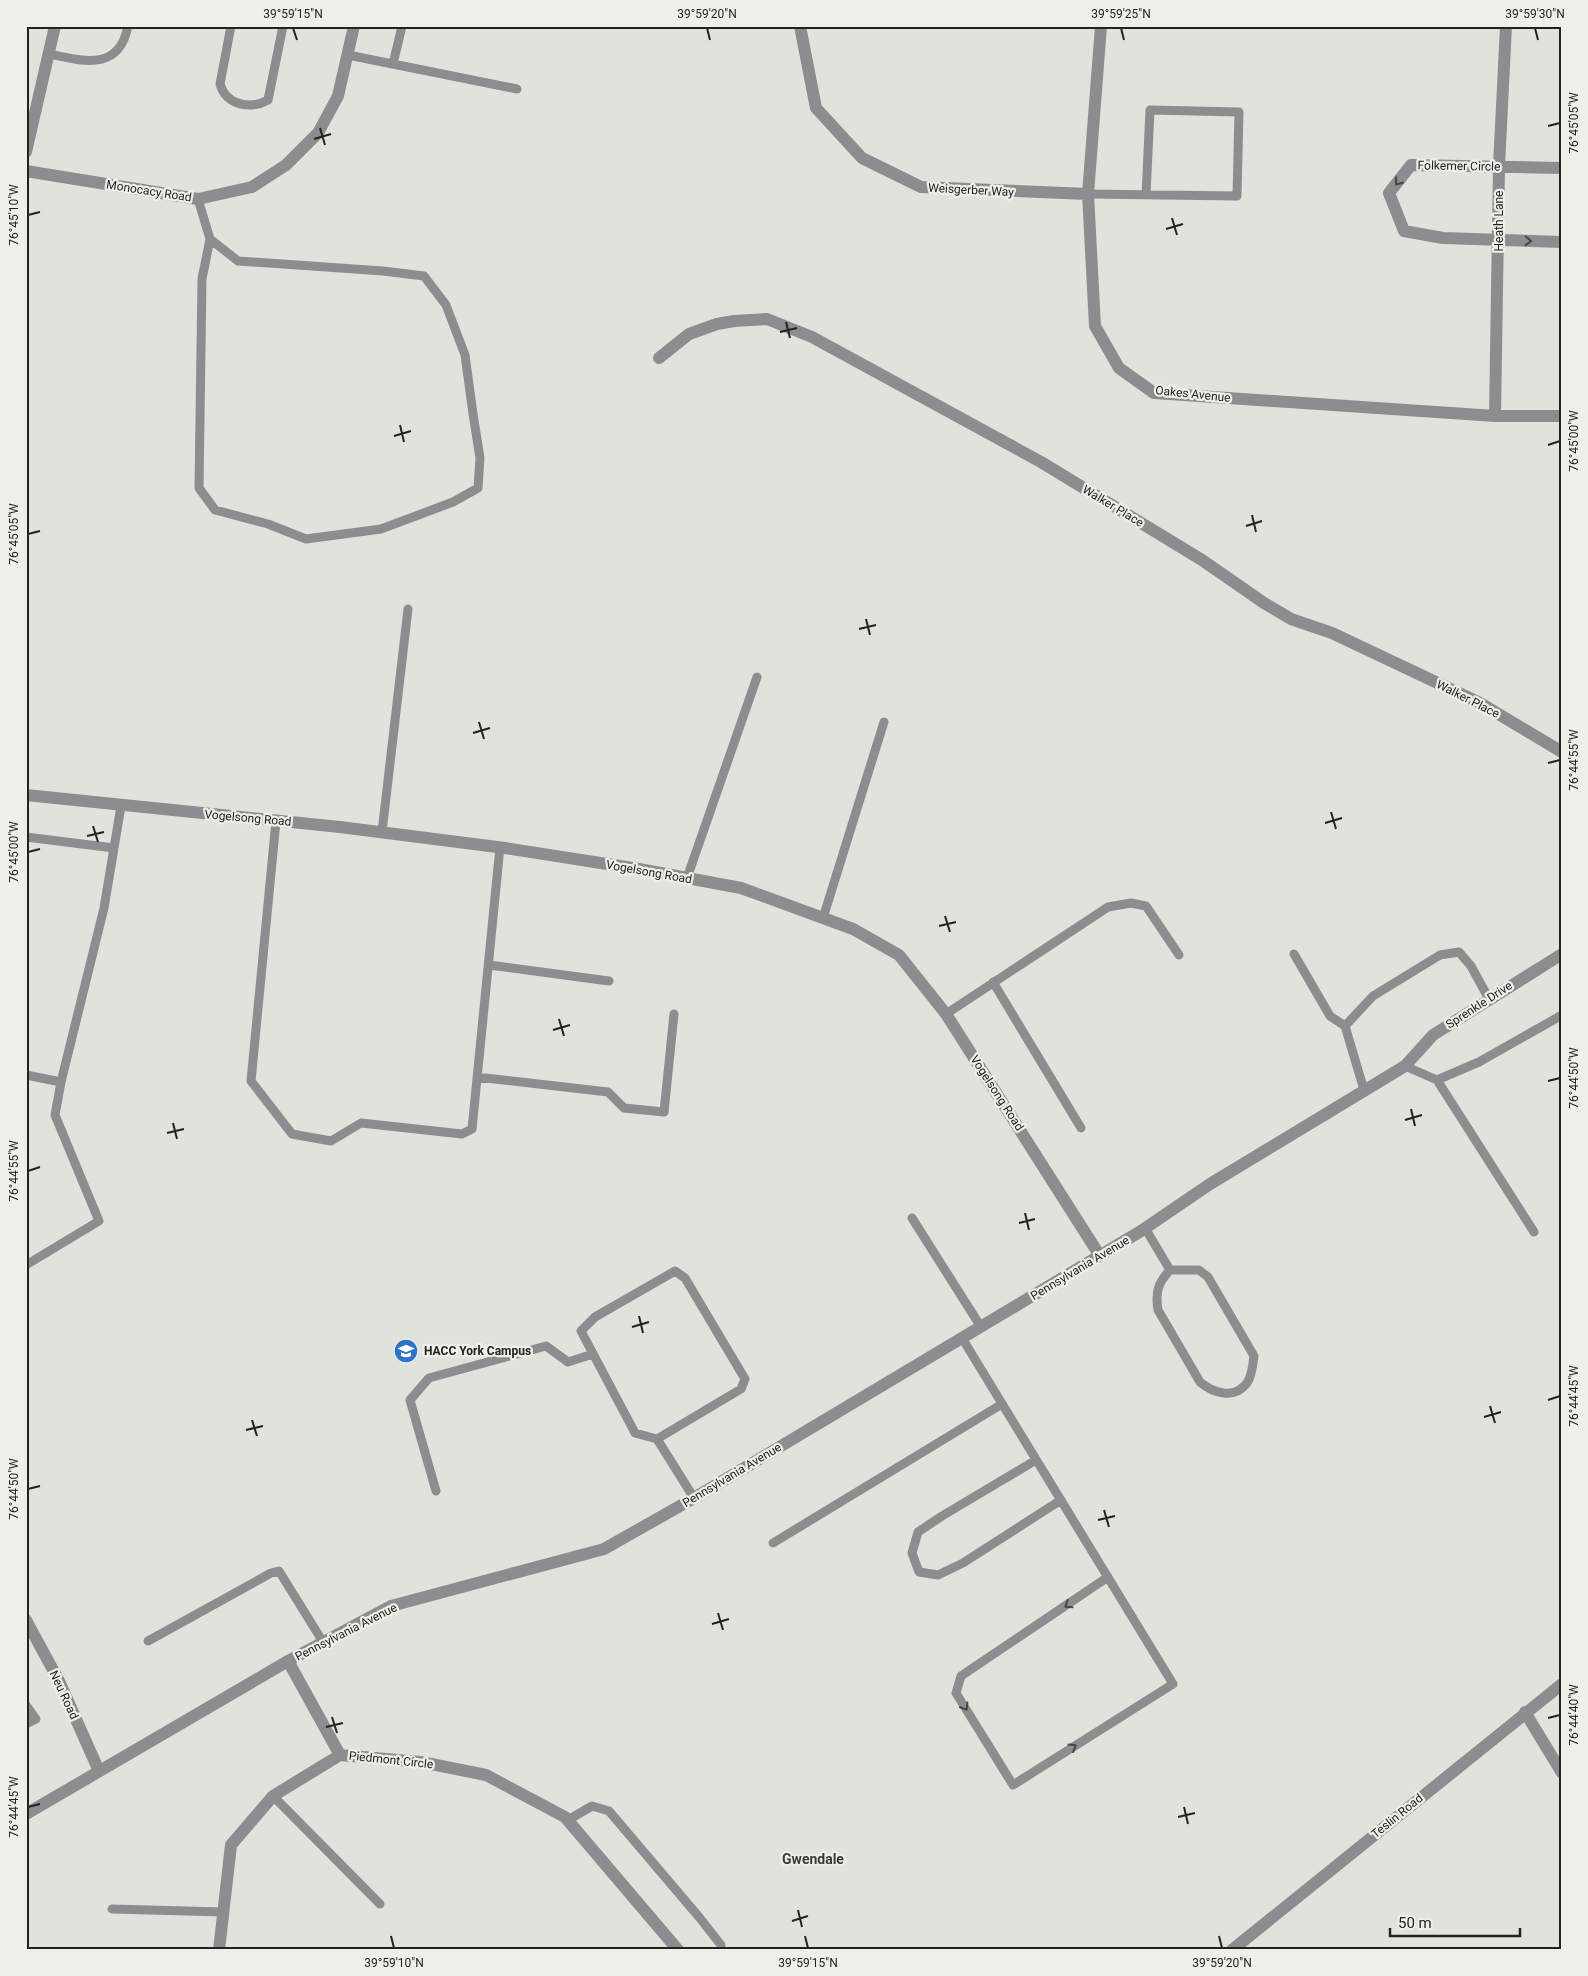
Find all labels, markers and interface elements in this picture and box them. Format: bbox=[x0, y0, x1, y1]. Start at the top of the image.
text: 39°59'15"N bbox=[263, 7, 323, 21]
text: 39°59'20"N bbox=[677, 7, 737, 21]
text: 39°59'25"N bbox=[1091, 7, 1151, 21]
text: 39°59'30"N bbox=[1505, 7, 1565, 21]
text: 76°45'05"W bbox=[1567, 92, 1581, 154]
street label: Folkemer Circle bbox=[1417, 158, 1501, 174]
one-way arrow bbox=[1396, 176, 1404, 185]
street label: Monocacy Road bbox=[105, 177, 193, 205]
street label: Weisgerber Way bbox=[928, 181, 1015, 199]
text: 76°45'10"W bbox=[7, 184, 21, 246]
street label: Heath Lane bbox=[1492, 191, 1506, 251]
one-way arrow bbox=[1524, 236, 1532, 246]
street label: Oakes Avenue bbox=[1155, 383, 1231, 405]
text: 76°45'00"W bbox=[1567, 410, 1581, 472]
street label: Walker Place bbox=[1080, 482, 1146, 530]
text: 76°45'05"W bbox=[7, 503, 21, 565]
street label: Walker Place bbox=[1434, 677, 1502, 721]
text: 76°44'55"W bbox=[1567, 729, 1581, 791]
street label: Vogelsong Road bbox=[204, 807, 292, 829]
text: 76°45'00"W bbox=[7, 821, 21, 883]
street label: Vogelsong Road bbox=[605, 858, 693, 886]
street label: Sprenkle Drive bbox=[1443, 978, 1515, 1032]
text: 76°44'50"W bbox=[1567, 1047, 1581, 1109]
street label: Vogelsong Road bbox=[967, 1053, 1027, 1133]
text: 76°44'55"W bbox=[7, 1140, 21, 1202]
street label: Pennsylvania Avenue bbox=[1028, 1233, 1132, 1303]
school or university icon: HACC York Campus bbox=[393, 1338, 419, 1364]
place label: HACC York Campus bbox=[424, 1344, 531, 1358]
text: 76°44'45"W bbox=[1567, 1365, 1581, 1427]
street label: Pennsylvania Avenue bbox=[680, 1440, 784, 1510]
text: 76°44'50"W bbox=[7, 1458, 21, 1520]
one-way arrow bbox=[1064, 1598, 1073, 1608]
street label: Pennsylvania Avenue bbox=[293, 1600, 399, 1664]
street label: Neu Road bbox=[47, 1668, 81, 1722]
text: 76°44'40"W bbox=[1567, 1684, 1581, 1746]
one-way arrow bbox=[958, 1702, 968, 1711]
one-way arrow bbox=[1068, 1744, 1077, 1754]
street label: Piedmont Circle bbox=[348, 1749, 434, 1771]
text: 76°44'45"W bbox=[7, 1776, 21, 1838]
street label: Teslin Road bbox=[1368, 1791, 1426, 1841]
district label: Gwendale bbox=[782, 1851, 844, 1867]
scale bar bbox=[1390, 1906, 1520, 1938]
text: 50 m bbox=[1398, 1914, 1432, 1932]
text: 39°59'10"N bbox=[364, 1956, 424, 1970]
text: 39°59'15"N bbox=[778, 1956, 838, 1970]
text: 39°59'20"N bbox=[1192, 1956, 1252, 1970]

